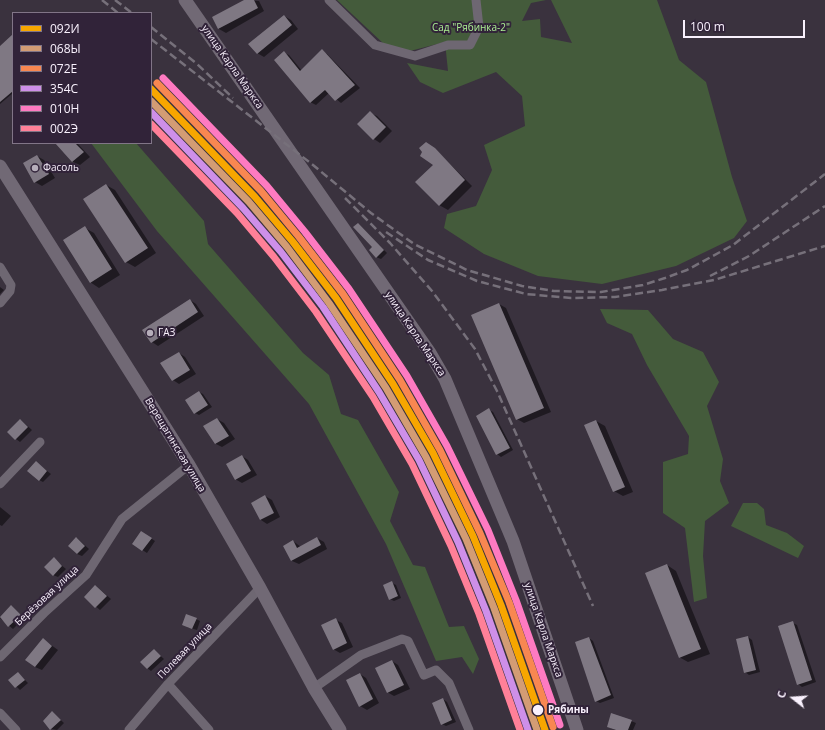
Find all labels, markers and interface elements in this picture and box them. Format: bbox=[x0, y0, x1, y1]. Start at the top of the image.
legend bbox=[12, 12, 152, 144]
scale bar bbox=[685, 12, 807, 38]
text: 100 m bbox=[690, 18, 725, 35]
text: 092И bbox=[50, 20, 80, 37]
park label: Сад "Рябинка-2" bbox=[432, 22, 510, 34]
street label: улица Карла Маркса bbox=[199, 23, 265, 111]
text: 068Ы bbox=[50, 40, 81, 57]
text: 072Е bbox=[50, 60, 77, 77]
text: 354С bbox=[50, 80, 78, 97]
text: 010Н bbox=[50, 100, 79, 117]
text: 002Э bbox=[50, 120, 78, 137]
place label: Фасоль bbox=[43, 162, 79, 174]
marker: Фасоль bbox=[30, 163, 40, 173]
street label: улица Карла Маркса bbox=[382, 289, 448, 379]
place label: ГАЗ bbox=[158, 327, 175, 339]
marker: ГАЗ bbox=[145, 328, 155, 338]
street label: Верещагинская улица bbox=[142, 396, 208, 494]
street label: Берёзовая улица bbox=[13, 563, 81, 629]
street label: улица Карла Маркса bbox=[521, 581, 565, 679]
street label: Полевая улица bbox=[155, 621, 215, 681]
north arrow bbox=[773, 678, 813, 718]
text: С bbox=[773, 689, 789, 700]
marker: Рябины bbox=[531, 703, 545, 717]
place label: Рябины bbox=[548, 704, 589, 716]

